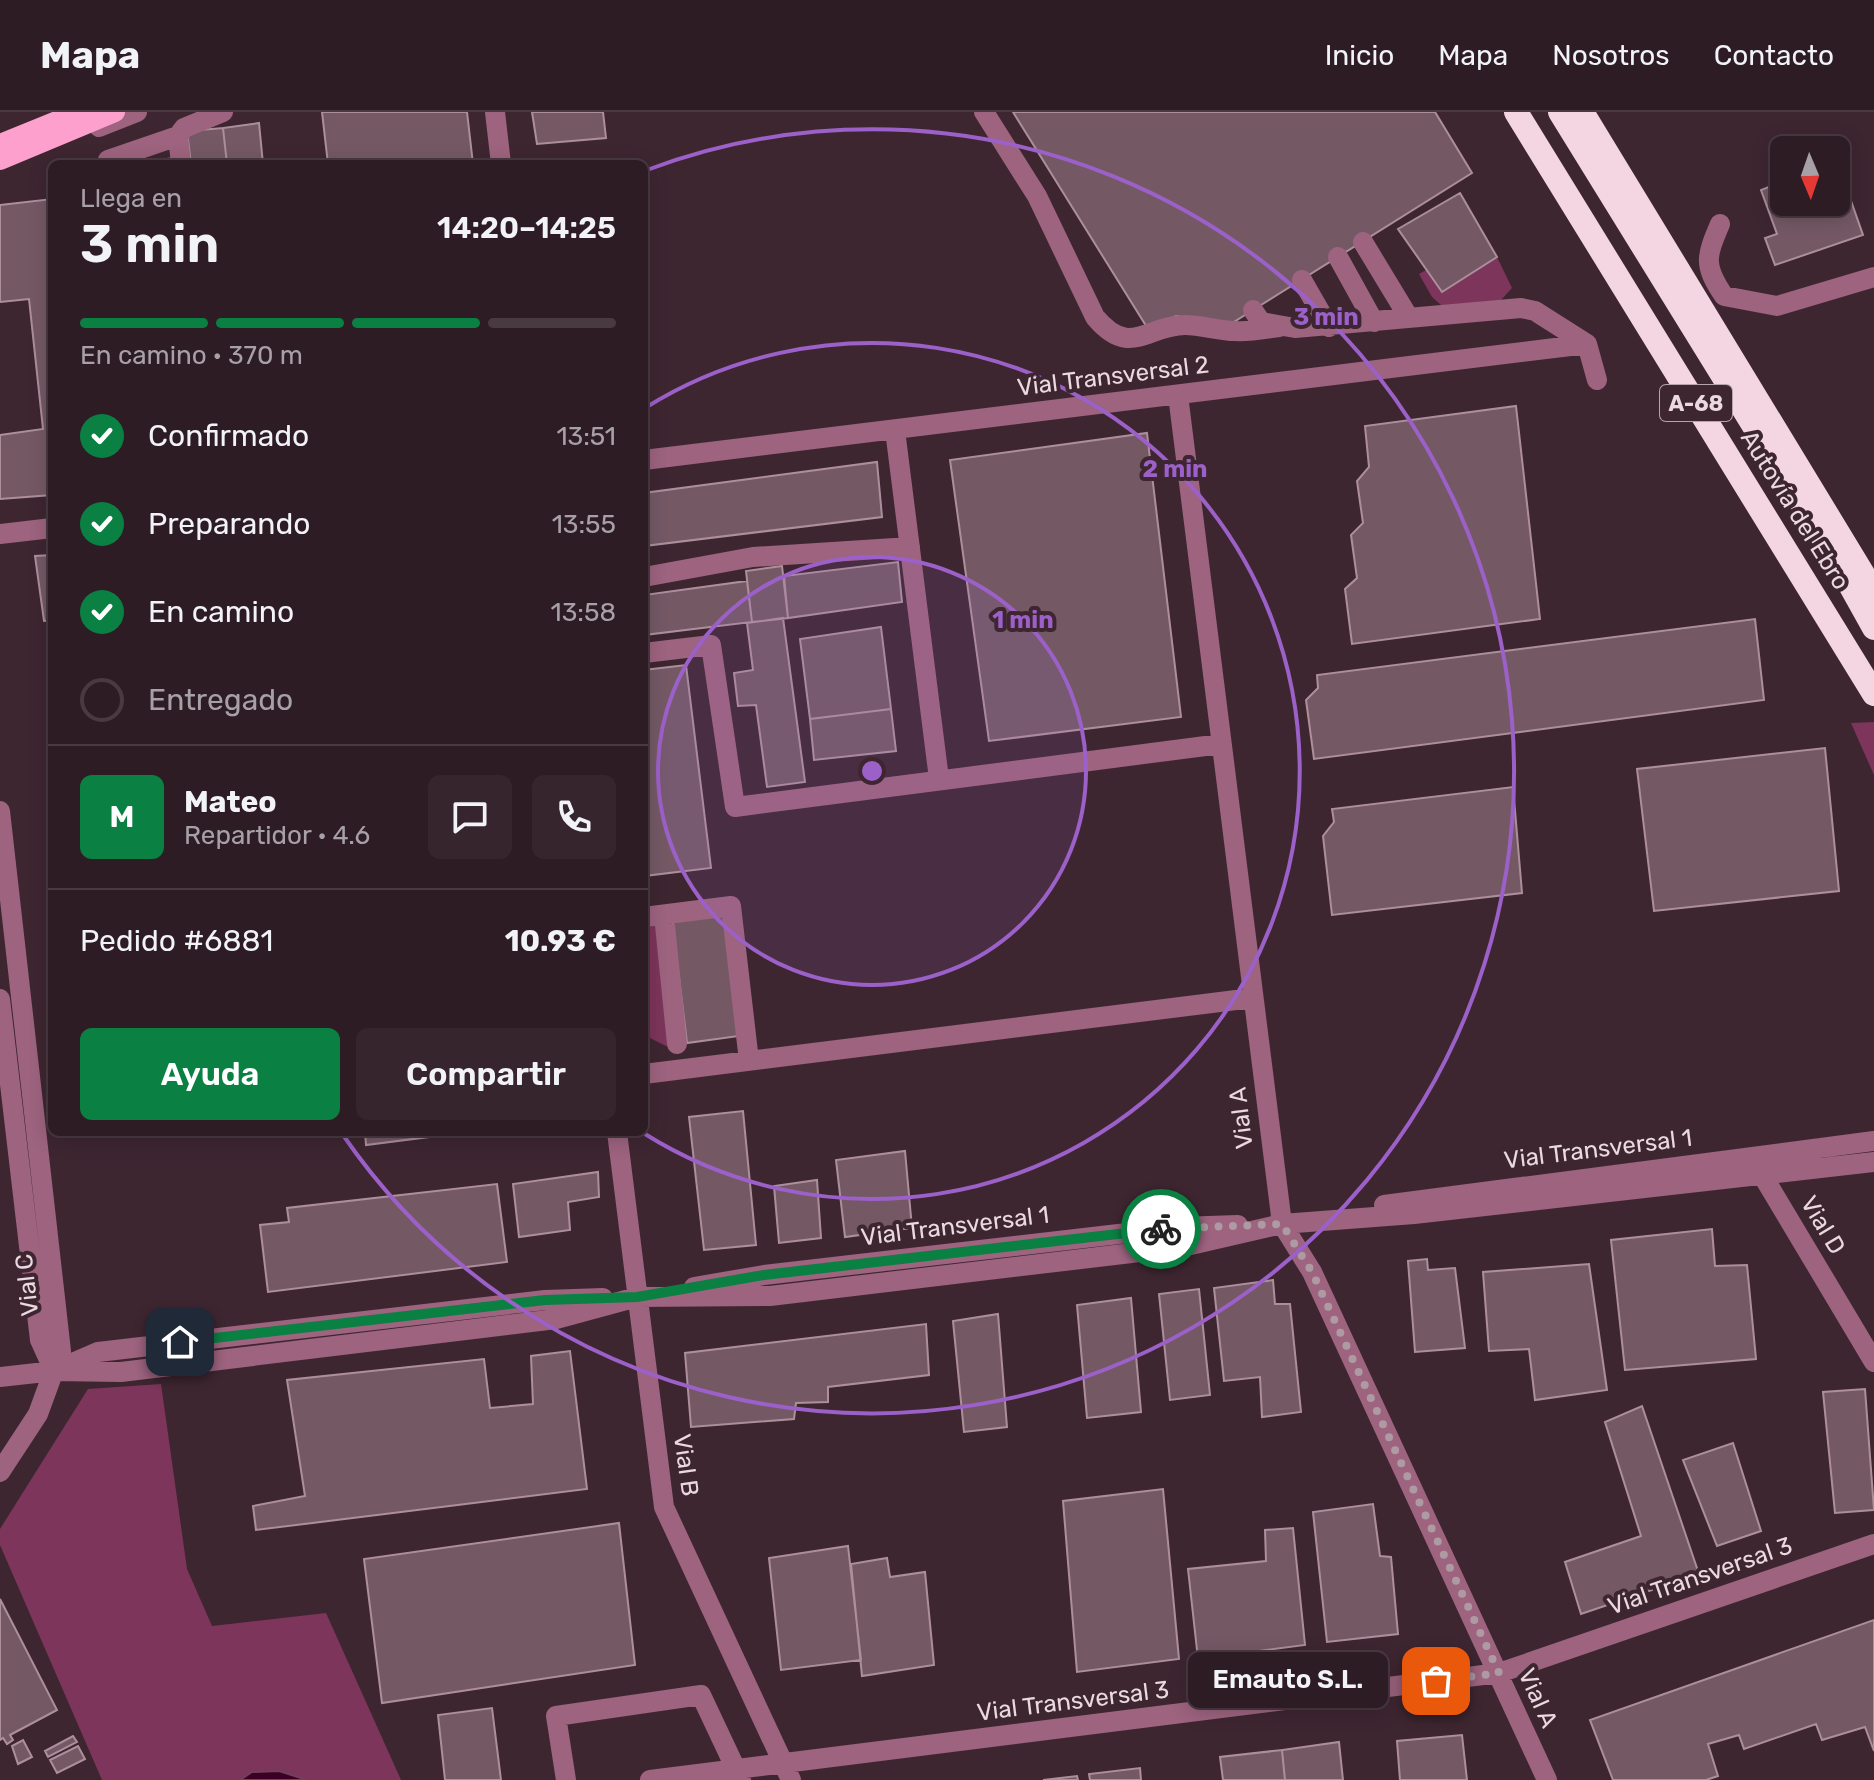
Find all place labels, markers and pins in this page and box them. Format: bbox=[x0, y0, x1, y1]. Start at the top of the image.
centre of rings bbox=[858, 757, 886, 785]
pin bbox=[146, 1308, 214, 1376]
pin bbox=[1402, 1647, 1470, 1715]
callout: Emauto S.L. bbox=[1188, 1653, 1388, 1709]

